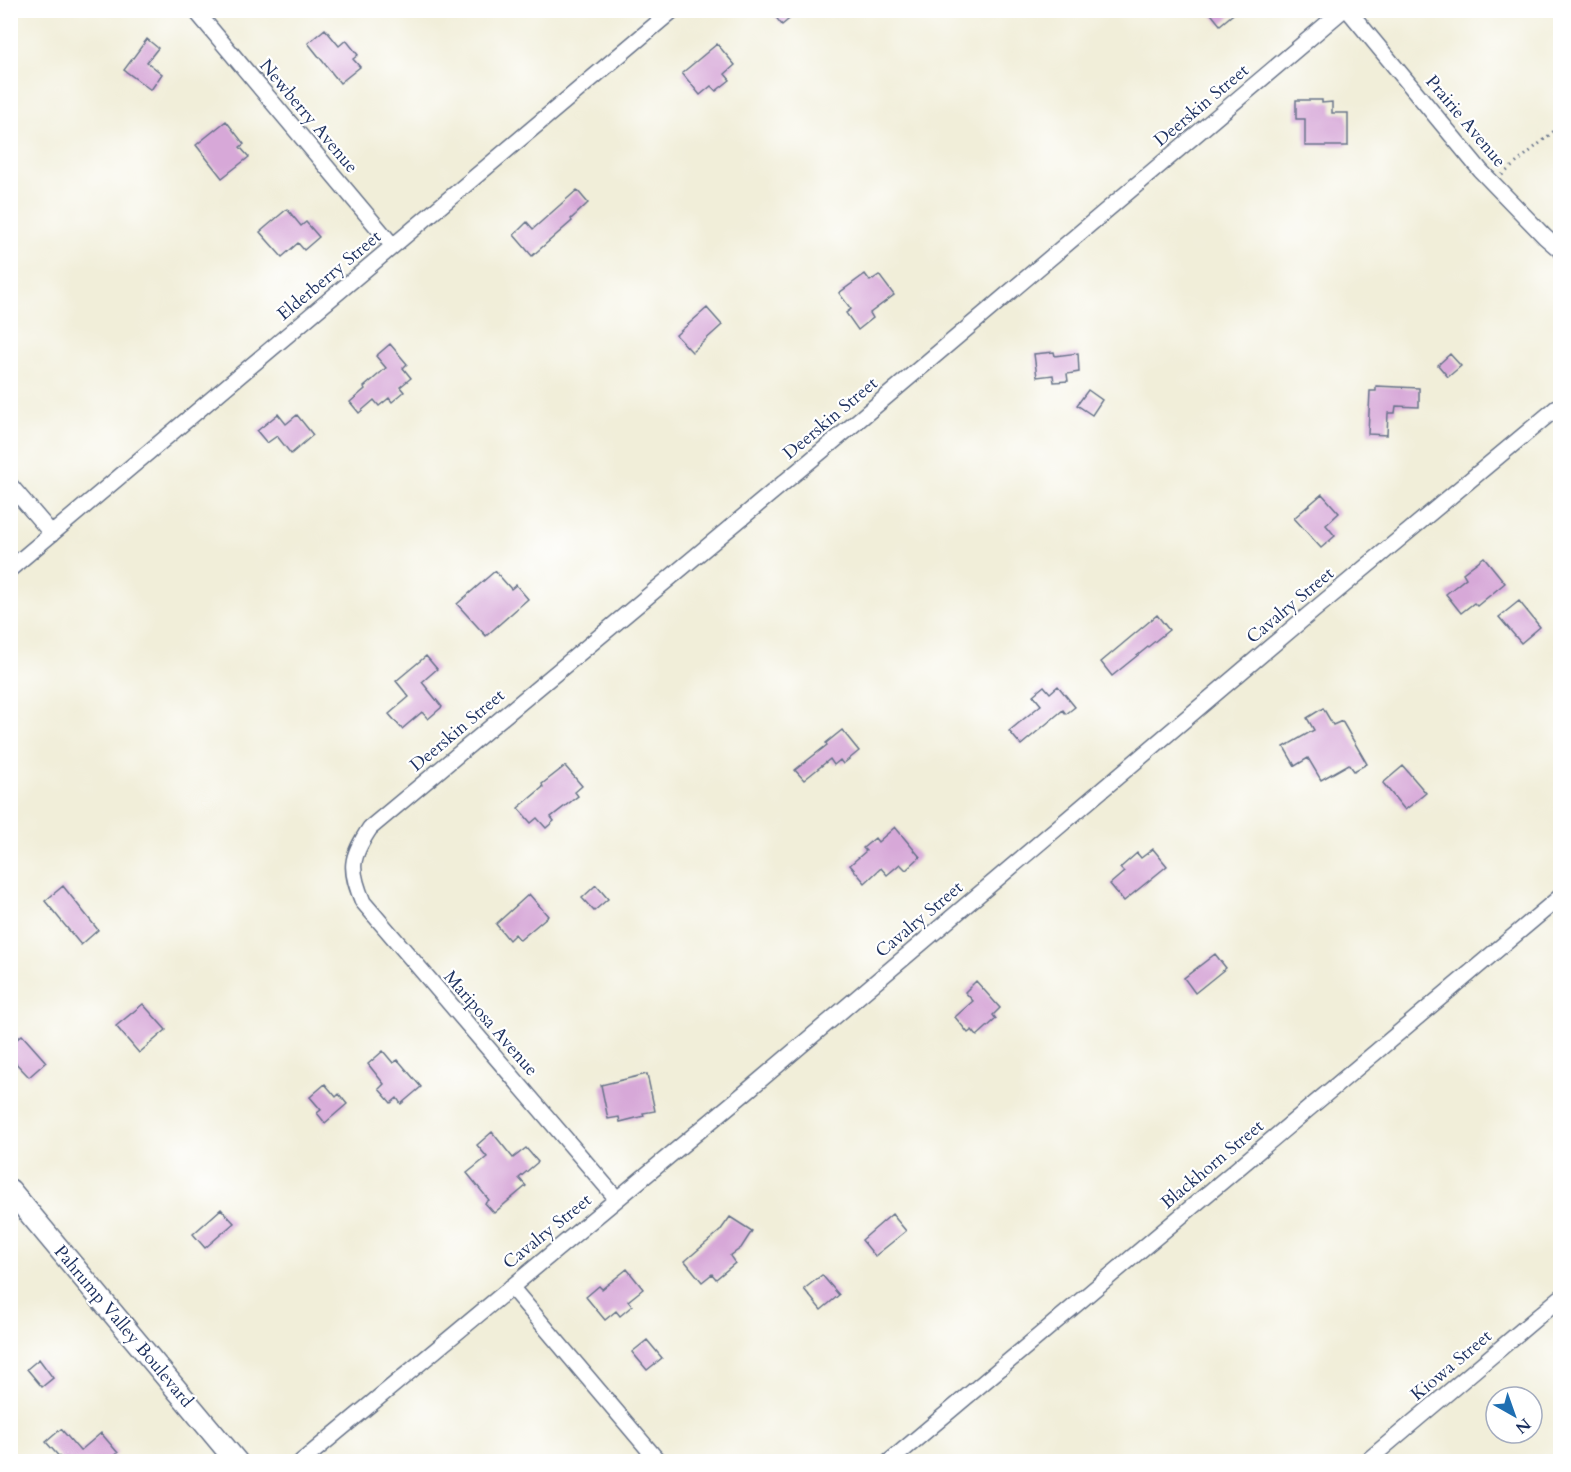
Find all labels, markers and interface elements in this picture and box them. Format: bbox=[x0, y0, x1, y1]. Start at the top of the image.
street label: Newberry Avenue bbox=[254, 54, 364, 179]
street label: Deerskin Street bbox=[1149, 58, 1254, 152]
street label: Prairie Avenue bbox=[1420, 70, 1512, 173]
street label: Elderberry Street bbox=[272, 224, 387, 326]
street label: Deerskin Street bbox=[778, 371, 883, 465]
street label: Cavalry Street bbox=[1241, 561, 1340, 649]
street label: Deerskin Street bbox=[405, 683, 510, 777]
street label: Cavalry Street bbox=[870, 875, 969, 963]
street label: Mariposa Avenue bbox=[438, 965, 544, 1082]
street label: Blackhorn Street bbox=[1156, 1114, 1269, 1215]
street label: Cavalry Street bbox=[498, 1188, 597, 1275]
street label: Pahrump Valley Boulevard bbox=[48, 1240, 199, 1413]
street label: Kiowa Street bbox=[1406, 1324, 1497, 1407]
north arrow bbox=[1484, 1385, 1544, 1445]
text: N bbox=[1511, 1413, 1535, 1439]

